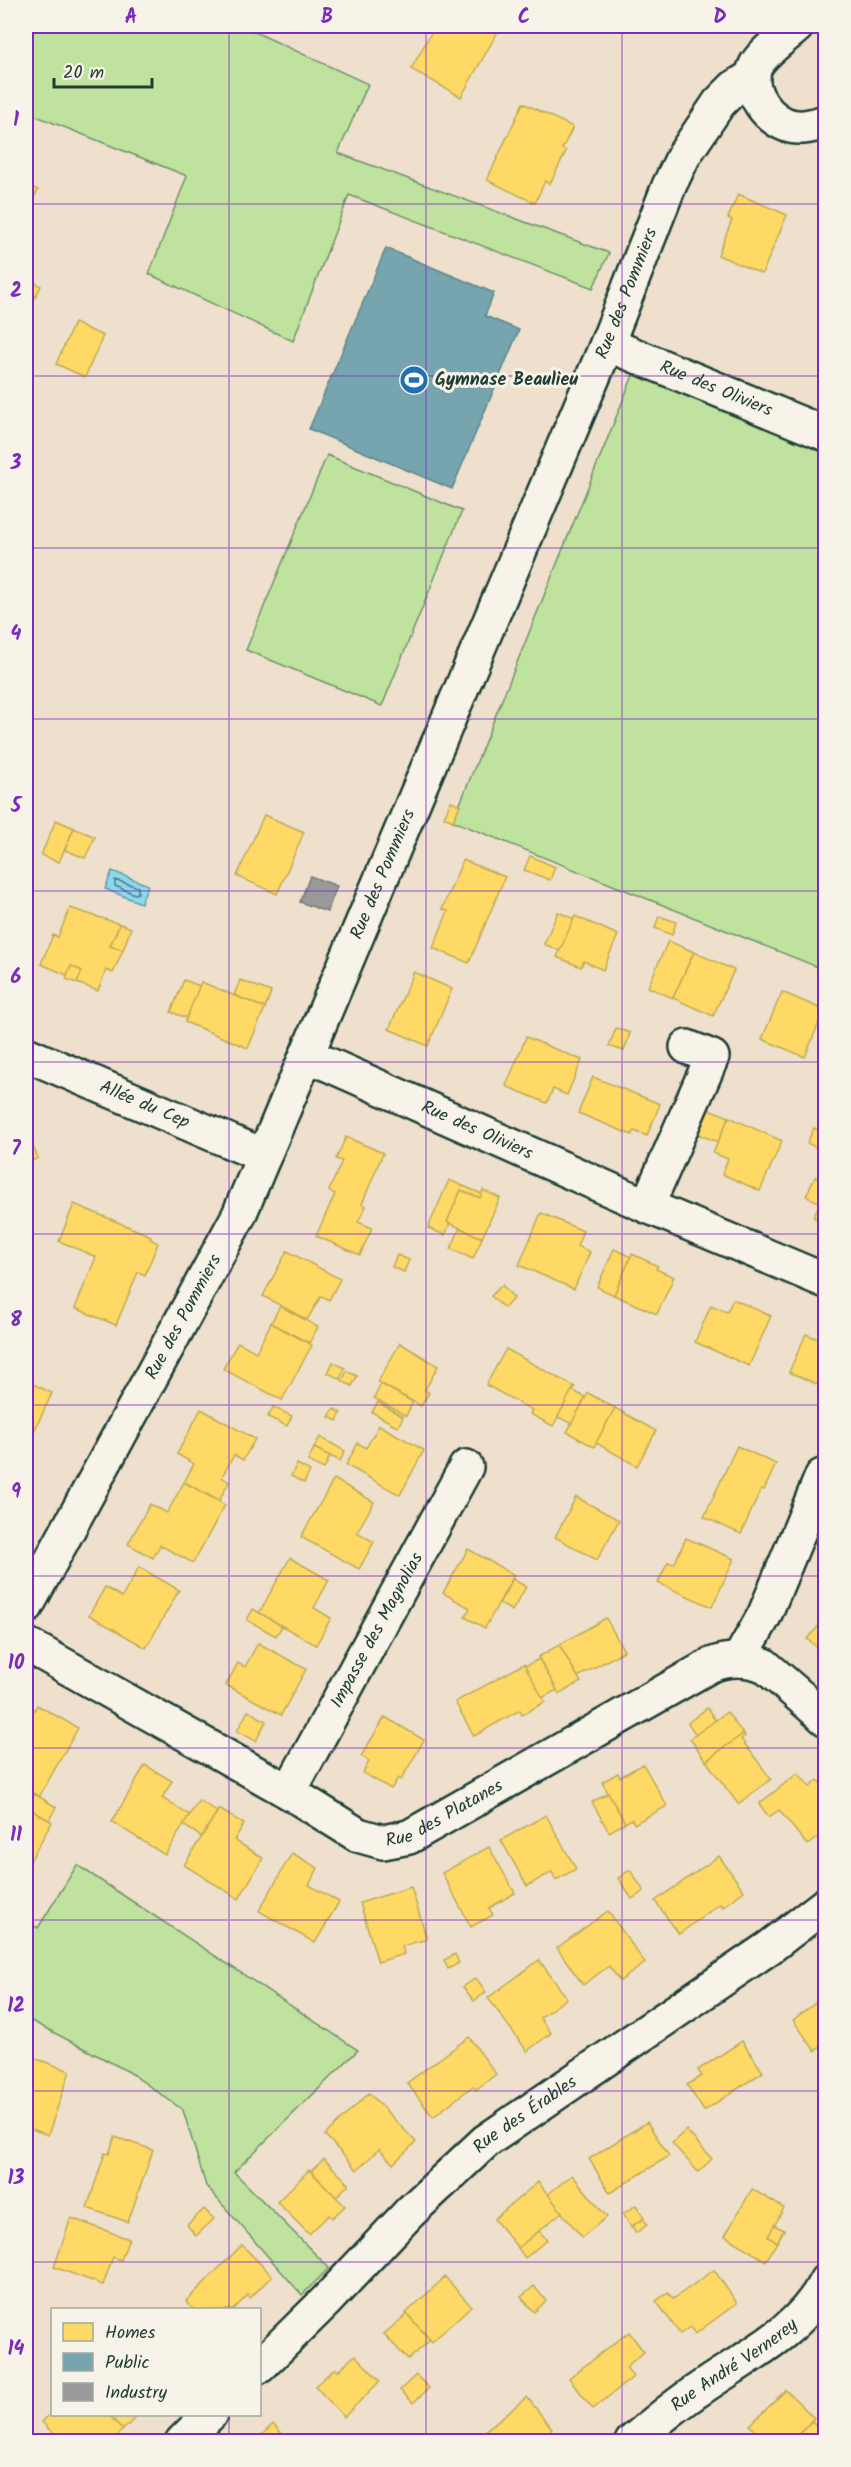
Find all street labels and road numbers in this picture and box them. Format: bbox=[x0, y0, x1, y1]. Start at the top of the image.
street label: Rue des Pommiers bbox=[588, 223, 666, 364]
street label: Rue des Oliviers bbox=[655, 353, 777, 425]
street label: Rue des Pommiers bbox=[343, 804, 424, 944]
street label: Allée du Cep bbox=[95, 1073, 194, 1137]
street label: Rue des Oliviers bbox=[416, 1093, 538, 1168]
street label: Rue des Pommiers bbox=[138, 1249, 230, 1385]
street label: Impasse des Magnolias bbox=[323, 1547, 431, 1714]
street label: Rue des Platanes bbox=[383, 1772, 509, 1856]
street label: Rue des Érables bbox=[466, 2068, 583, 2161]
street label: Rue André Vernerey bbox=[665, 2311, 805, 2420]

